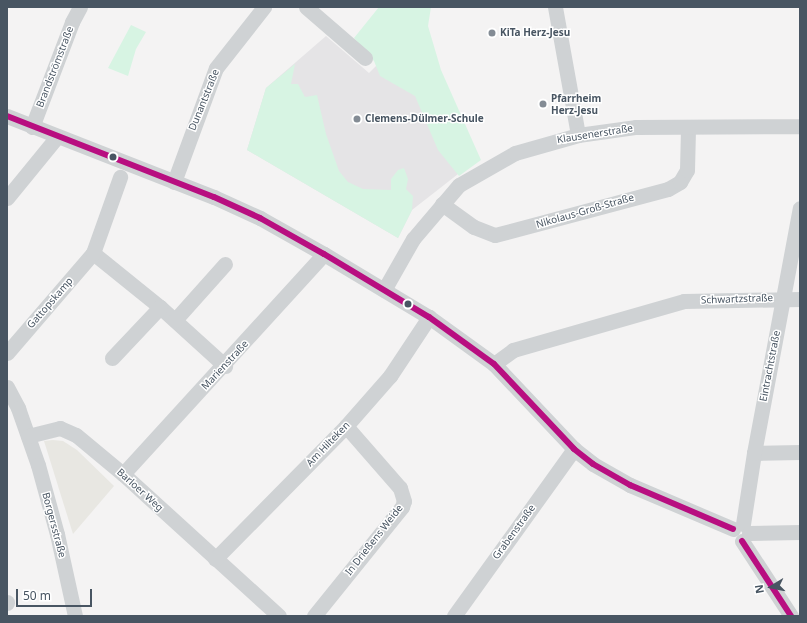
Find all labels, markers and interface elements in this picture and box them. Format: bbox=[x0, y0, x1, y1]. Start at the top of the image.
street label: Brandströmstraße bbox=[34, 25, 76, 109]
place label: KiTa Herz-Jesu bbox=[500, 27, 570, 39]
marker: KiTa Herz-Jesu bbox=[487, 28, 497, 38]
street label: Dunantstraße bbox=[186, 68, 222, 132]
place label: Pfarrheim Herz-Jesu bbox=[551, 92, 601, 116]
marker: Pfarrheim Herz-Jesu bbox=[538, 99, 548, 109]
place label: Clemens-Dülmer-Schule bbox=[365, 113, 484, 125]
marker: Clemens-Dülmer-Schule bbox=[352, 114, 362, 124]
street label: Klausenerstraße bbox=[556, 122, 634, 146]
unlabelled marker bbox=[108, 152, 118, 162]
street label: Nikolaus-Groß-Straße bbox=[535, 191, 635, 231]
street label: Gattopskamp bbox=[25, 275, 75, 331]
street label: Schwartzstraße bbox=[701, 292, 773, 306]
unlabelled marker bbox=[403, 299, 413, 309]
street label: Eintrachtstraße bbox=[757, 330, 783, 402]
street label: Marienstraße bbox=[199, 338, 251, 392]
street label: Am Hilteken bbox=[304, 419, 352, 469]
street label: Barloer Weg bbox=[114, 466, 166, 514]
street label: Borgersstraße bbox=[40, 491, 68, 559]
street label: In Drießens Weide bbox=[343, 502, 405, 578]
street label: Grabenstraße bbox=[490, 502, 538, 562]
north arrow bbox=[751, 567, 791, 607]
scale bar bbox=[18, 581, 94, 607]
text: N bbox=[751, 583, 767, 595]
text: 50 m bbox=[23, 587, 51, 604]

